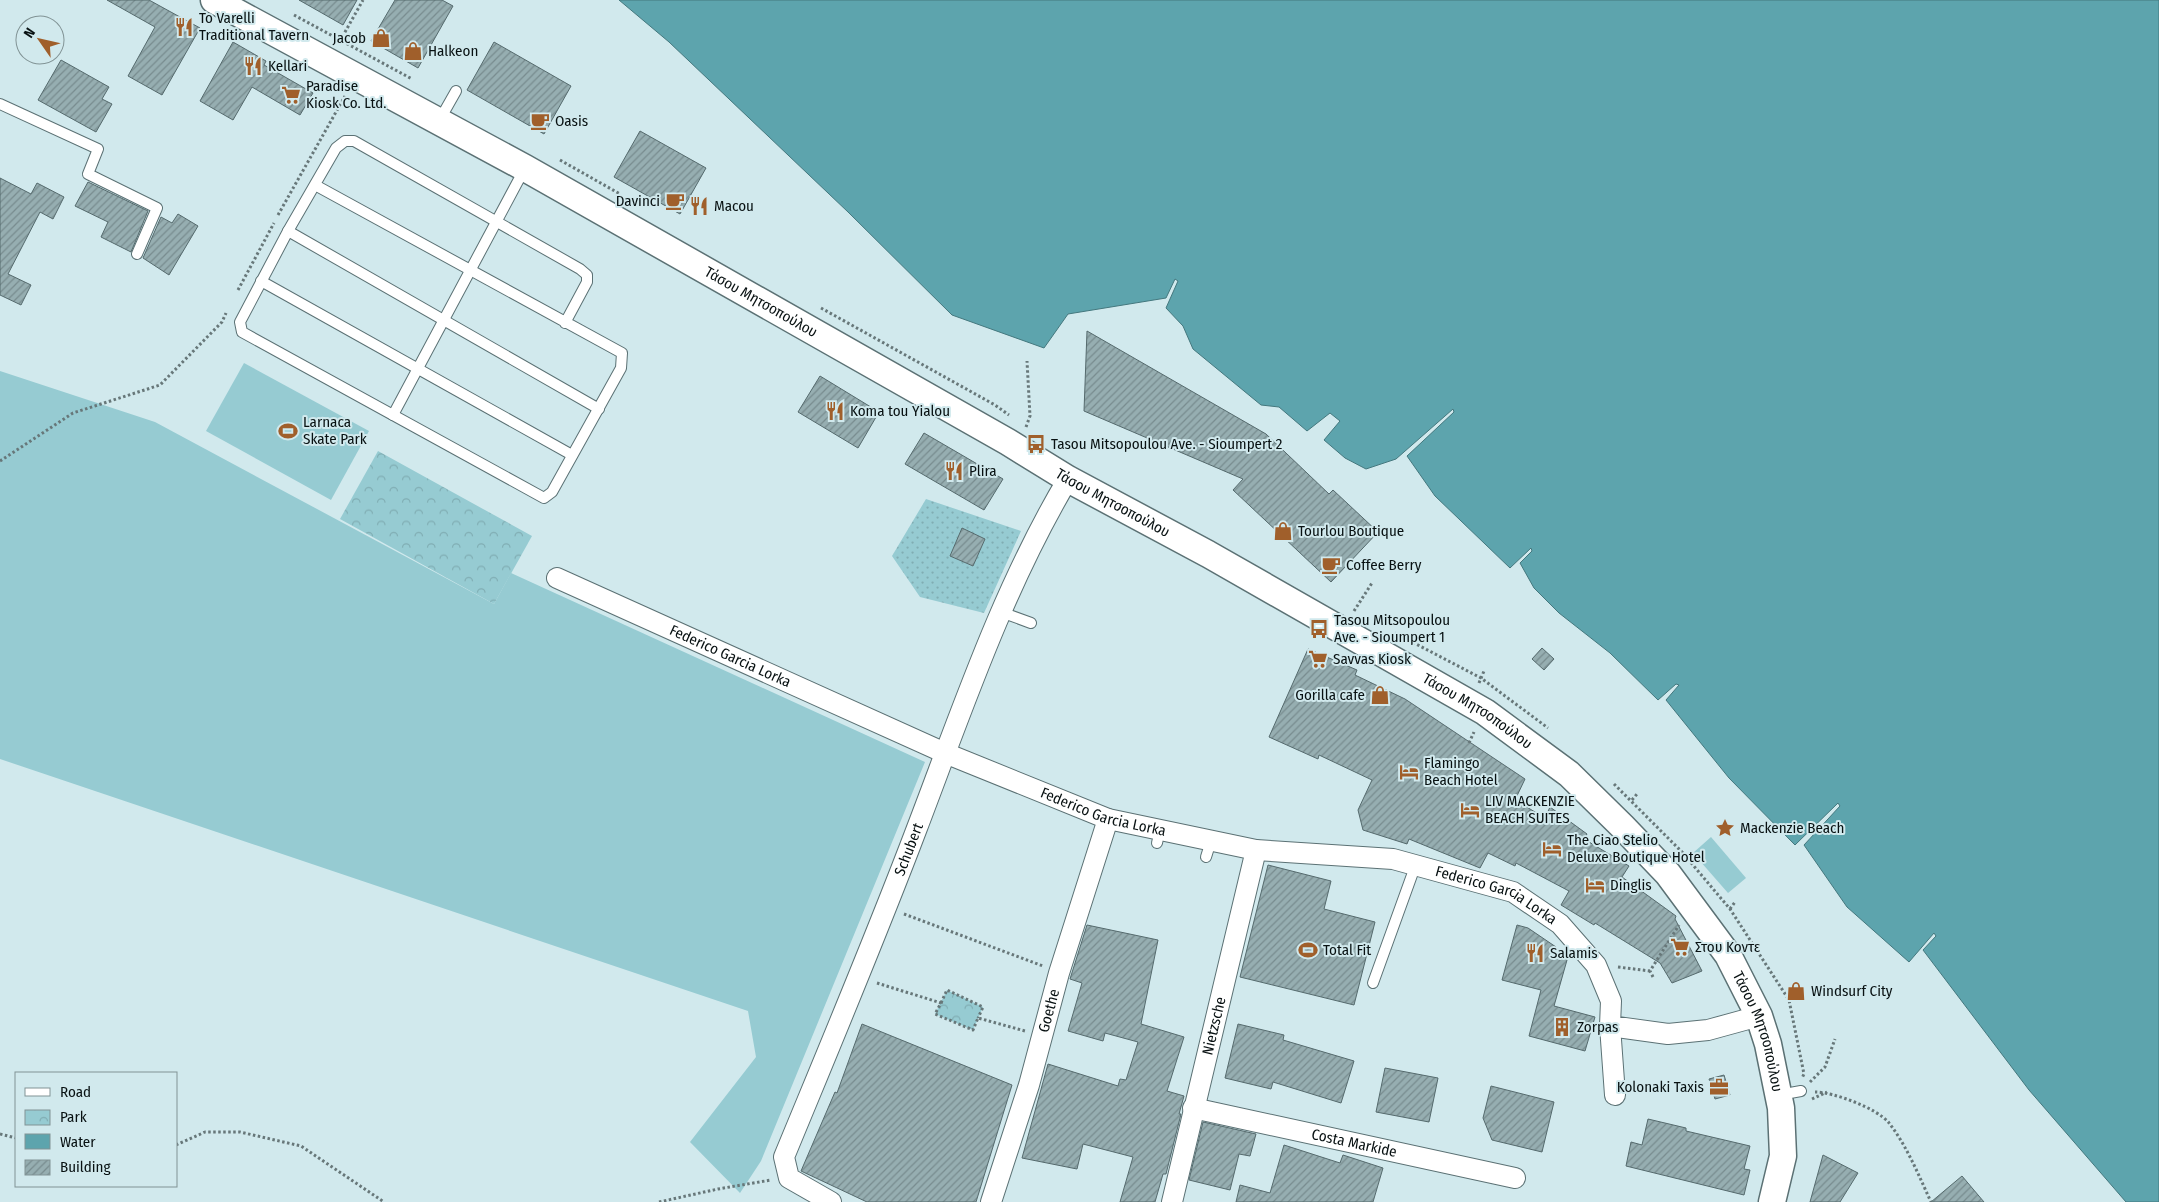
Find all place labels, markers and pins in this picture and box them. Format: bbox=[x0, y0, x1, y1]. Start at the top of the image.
place label: To Varelli Traditional Tavern bbox=[199, 9, 309, 44]
restaurant icon: To Varelli Traditional Tavern bbox=[173, 16, 195, 38]
shop icon: Jacob bbox=[370, 27, 392, 49]
place label: Jacob bbox=[333, 29, 366, 47]
shop icon: Halkeon bbox=[402, 40, 424, 62]
place label: Halkeon bbox=[428, 42, 478, 60]
restaurant icon: Kellari bbox=[242, 55, 264, 77]
place label: Kellari bbox=[268, 57, 307, 75]
place label: Paradise Kiosk Co. Ltd. bbox=[306, 77, 386, 112]
supermarket icon: Paradise Kiosk Co. Ltd. bbox=[280, 84, 302, 106]
cafe icon: Oasis bbox=[529, 110, 551, 132]
place label: Oasis bbox=[555, 112, 588, 130]
cafe icon: Davinci bbox=[664, 190, 686, 212]
place label: Davinci bbox=[616, 192, 660, 210]
restaurant icon: Macou bbox=[688, 195, 710, 217]
place label: Macou bbox=[714, 197, 754, 215]
restaurant icon: Koma tou Yialou bbox=[824, 400, 846, 422]
place label: Koma tou Yialou bbox=[850, 402, 950, 420]
place label: Larnaca Skate Park bbox=[303, 413, 367, 448]
sports icon: Larnaca Skate Park bbox=[277, 420, 299, 442]
bus stop icon: Tasou Mitsopoulou Ave. - Sioumpert 2 bbox=[1025, 433, 1047, 455]
place label: Tasou Mitsopoulou Ave. - Sioumpert 2 bbox=[1051, 435, 1283, 453]
restaurant icon: Plira bbox=[943, 460, 965, 482]
place label: Plira bbox=[969, 462, 997, 480]
shop icon: Tourlou Boutique bbox=[1272, 520, 1294, 542]
place label: Tourlou Boutique bbox=[1298, 522, 1404, 540]
cafe icon: Coffee Berry bbox=[1320, 554, 1342, 576]
place label: Coffee Berry bbox=[1346, 556, 1422, 574]
place label: Tasou Mitsopoulou Ave. - Sioumpert 1 bbox=[1334, 611, 1450, 646]
bus stop icon: Tasou Mitsopoulou Ave. - Sioumpert 1 bbox=[1308, 618, 1330, 640]
supermarket icon: Savvas Kiosk bbox=[1307, 648, 1329, 670]
place label: Savvas Kiosk bbox=[1333, 650, 1411, 668]
shop icon: Gorilla cafe bbox=[1369, 684, 1391, 706]
place label: Gorilla cafe bbox=[1295, 686, 1365, 704]
place label: Flamingo Beach Hotel bbox=[1424, 754, 1498, 789]
hotel icon: Flamingo Beach Hotel bbox=[1398, 761, 1420, 783]
place label: LIV MACKENZIE BEACH SUITES bbox=[1485, 792, 1575, 827]
hotel icon: LIV MACKENZIE BEACH SUITES bbox=[1459, 799, 1481, 821]
place icon: Mackenzie Beach bbox=[1714, 817, 1736, 839]
place label: Mackenzie Beach bbox=[1740, 819, 1844, 837]
place label: The Ciao Stelio Deluxe Boutique Hotel bbox=[1567, 831, 1705, 866]
hotel icon: The Ciao Stelio Deluxe Boutique Hotel bbox=[1541, 838, 1563, 860]
hotel icon: Dinglis bbox=[1584, 874, 1606, 896]
place label: Dinglis bbox=[1610, 876, 1652, 894]
supermarket icon: Στου Κοντε bbox=[1669, 936, 1691, 958]
place label: Στου Κοντε bbox=[1695, 938, 1761, 956]
sports icon: Total Fit bbox=[1297, 939, 1319, 961]
place label: Total Fit bbox=[1323, 941, 1371, 959]
restaurant icon: Salamis bbox=[1524, 942, 1546, 964]
place label: Salamis bbox=[1550, 944, 1598, 962]
shop icon: Windsurf City bbox=[1785, 980, 1807, 1002]
place label: Windsurf City bbox=[1811, 982, 1893, 1000]
building icon: Zorpas bbox=[1551, 1016, 1573, 1038]
place label: Zorpas bbox=[1577, 1018, 1618, 1036]
office icon: Kolonaki Taxis bbox=[1708, 1076, 1730, 1098]
place label: Kolonaki Taxis bbox=[1617, 1078, 1704, 1096]

